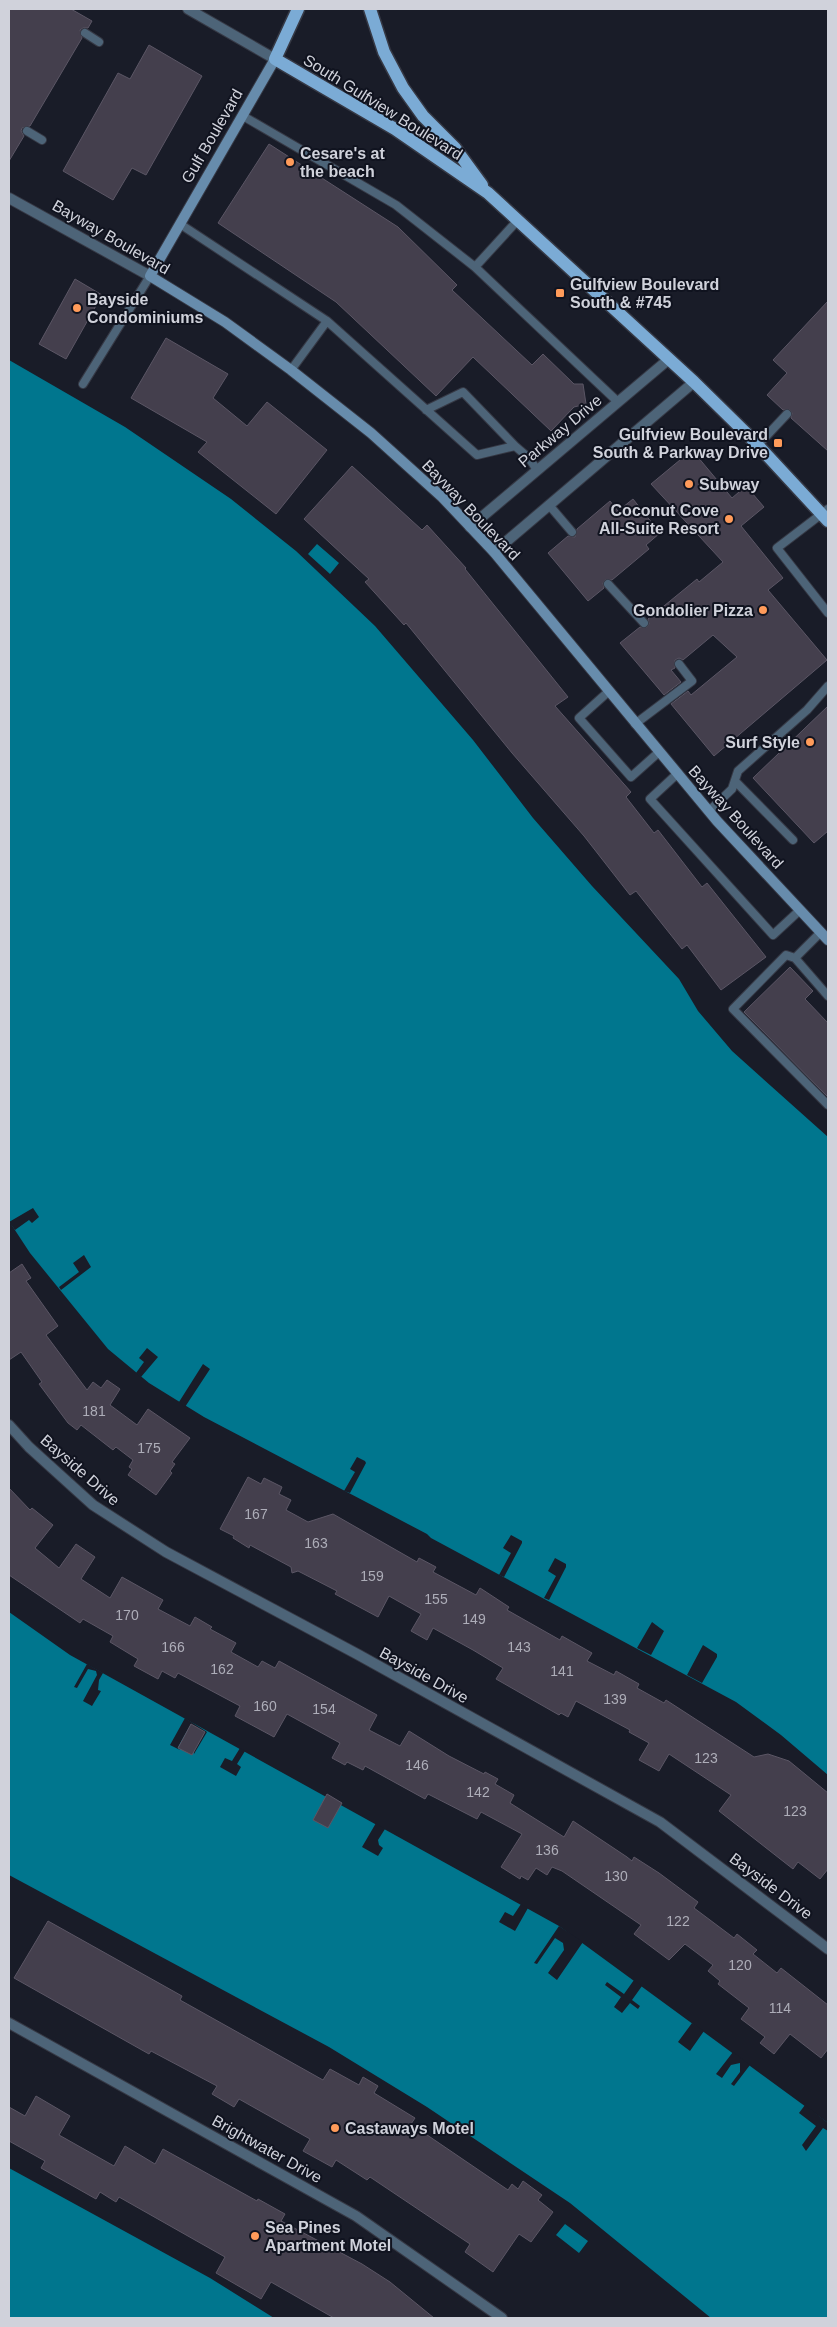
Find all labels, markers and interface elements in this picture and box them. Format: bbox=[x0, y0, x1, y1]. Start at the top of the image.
street label: South Gulfview Boulevard bbox=[300, 51, 466, 163]
street label: Gulf Boulevard bbox=[178, 86, 246, 186]
place label: Cesare's at the beach bbox=[300, 145, 385, 180]
marker: Cesare's at the beach bbox=[284, 156, 296, 168]
street label: Bayway Boulevard bbox=[49, 197, 173, 277]
place label: Gulfview Boulevard South & #745 bbox=[570, 276, 719, 311]
marker: Gulfview Boulevard South & #745 bbox=[554, 287, 566, 299]
place label: Bayside Condominiums bbox=[87, 291, 204, 326]
marker: Bayside Condominiums bbox=[71, 302, 83, 314]
street label: Parkway Drive bbox=[515, 391, 605, 471]
place label: Gulfview Boulevard South & Parkway Drive bbox=[593, 426, 768, 461]
marker: Gulfview Boulevard South & Parkway Drive bbox=[772, 437, 784, 449]
street label: Bayway Boulevard bbox=[419, 456, 523, 564]
place label: Subway bbox=[699, 476, 760, 493]
marker: Subway bbox=[683, 478, 695, 490]
place label: Coconut Cove All-Suite Resort bbox=[599, 502, 720, 537]
marker: Coconut Cove All-Suite Resort bbox=[723, 513, 735, 525]
place label: Gondolier Pizza bbox=[633, 602, 753, 619]
marker: Gondolier Pizza bbox=[757, 604, 769, 616]
place label: Surf Style bbox=[725, 734, 800, 751]
marker: Surf Style bbox=[804, 736, 816, 748]
street label: Bayway Boulevard bbox=[685, 762, 787, 872]
house number: 181 bbox=[82, 1403, 106, 1419]
street label: Bayside Drive bbox=[37, 1431, 123, 1509]
house number: 175 bbox=[137, 1440, 161, 1456]
house number: 167 bbox=[244, 1506, 268, 1522]
house number: 163 bbox=[304, 1535, 328, 1551]
house number: 159 bbox=[360, 1568, 384, 1584]
house number: 155 bbox=[424, 1591, 448, 1607]
house number: 170 bbox=[115, 1607, 139, 1623]
house number: 149 bbox=[462, 1611, 486, 1627]
house number: 166 bbox=[161, 1639, 185, 1655]
house number: 143 bbox=[507, 1639, 531, 1655]
street label: Bayside Drive bbox=[377, 1644, 471, 1706]
house number: 162 bbox=[210, 1661, 234, 1677]
house number: 141 bbox=[550, 1663, 574, 1679]
house number: 139 bbox=[603, 1691, 627, 1707]
house number: 160 bbox=[253, 1698, 277, 1714]
house number: 154 bbox=[312, 1701, 336, 1717]
house number: 123 bbox=[694, 1750, 718, 1766]
house number: 146 bbox=[405, 1757, 429, 1773]
house number: 142 bbox=[466, 1784, 490, 1800]
house number: 123 bbox=[783, 1803, 807, 1819]
house number: 136 bbox=[535, 1842, 559, 1858]
street label: Bayside Drive bbox=[726, 1850, 816, 1923]
house number: 130 bbox=[604, 1868, 628, 1884]
house number: 122 bbox=[666, 1913, 690, 1929]
house number: 120 bbox=[728, 1957, 752, 1973]
house number: 114 bbox=[769, 2000, 791, 2016]
street label: Brightwater Drive bbox=[209, 2112, 325, 2186]
place label: Castaways Motel bbox=[345, 2120, 474, 2137]
marker: Castaways Motel bbox=[329, 2122, 341, 2134]
place label: Sea Pines Apartment Motel bbox=[265, 2219, 391, 2254]
marker: Sea Pines Apartment Motel bbox=[249, 2230, 261, 2242]

